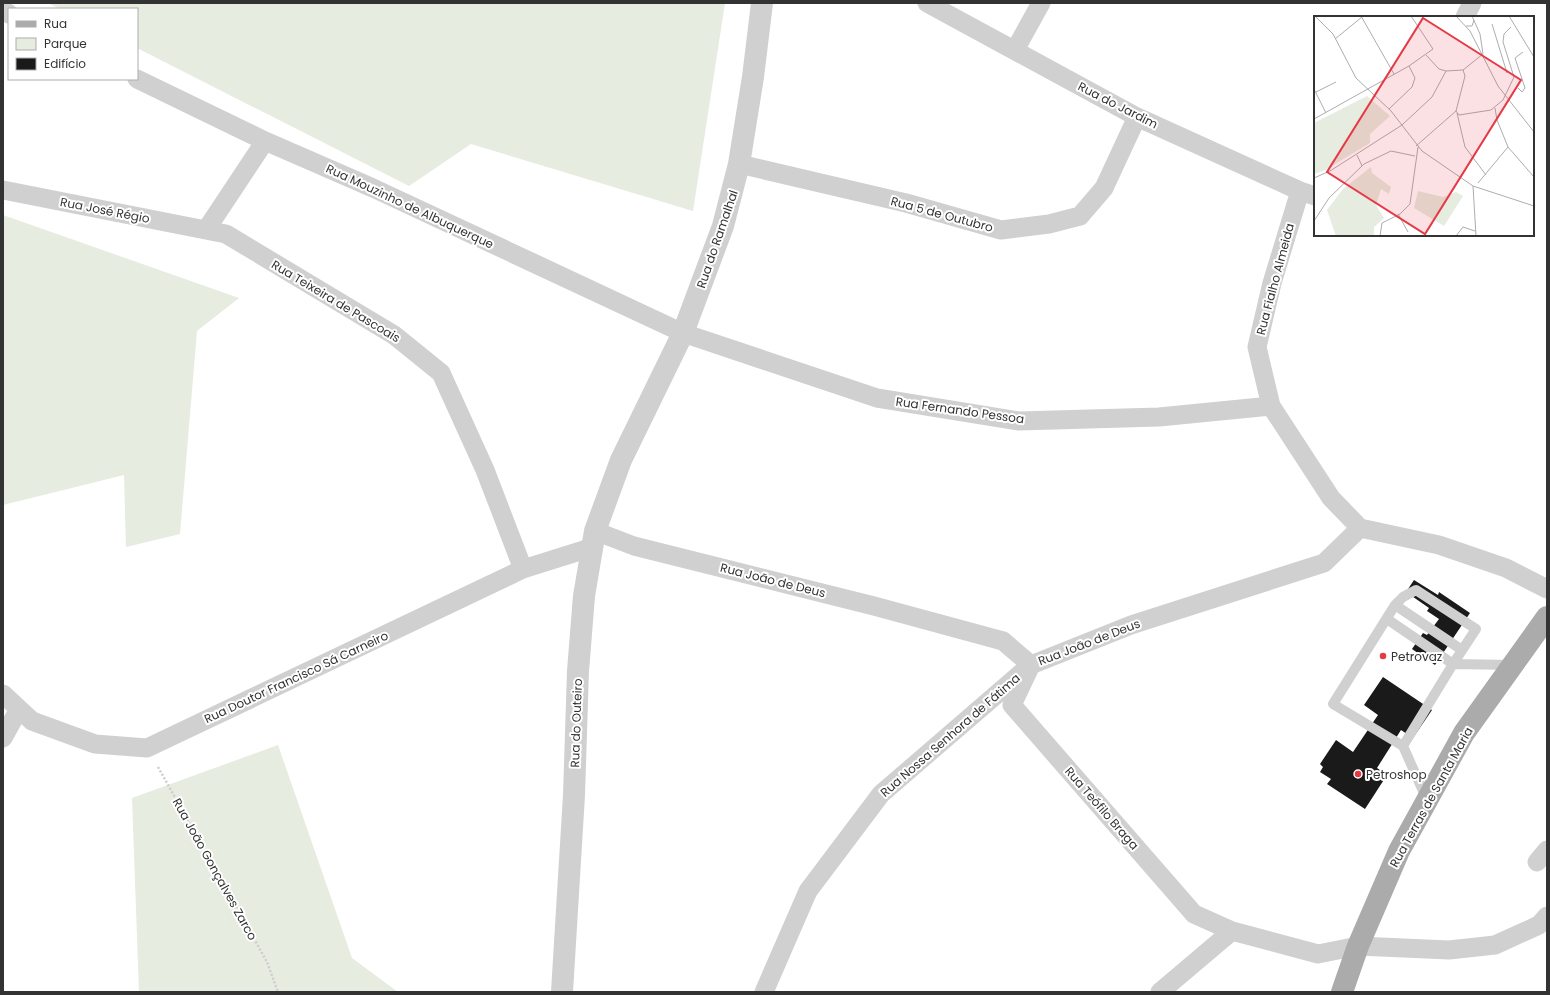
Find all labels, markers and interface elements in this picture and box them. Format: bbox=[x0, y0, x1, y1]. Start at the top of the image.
legend bbox=[8, 8, 138, 80]
text: Rua bbox=[44, 15, 67, 32]
inset map bbox=[1314, 16, 1534, 236]
text: Parque bbox=[44, 35, 87, 52]
text: Edifício bbox=[44, 55, 86, 72]
street label: Rua do Jardim bbox=[1075, 78, 1161, 132]
street label: Rua Mouzinho de Albuquerque bbox=[323, 160, 497, 252]
street label: Rua do Ramalhal bbox=[692, 188, 742, 290]
street label: Rua 5 de Outubro bbox=[889, 192, 995, 236]
street label: Rua José Régio bbox=[59, 193, 151, 227]
street label: Rua Fialho Almeida bbox=[1252, 221, 1298, 337]
street label: Rua Teixeira de Pascoais bbox=[268, 256, 404, 346]
street label: Rua Fernando Pessoa bbox=[895, 393, 1025, 427]
street label: Rua João de Deus bbox=[719, 559, 827, 601]
street label: Rua João de Deus bbox=[1036, 615, 1142, 669]
street label: Rua Doutor Francisco Sá Carneiro bbox=[201, 627, 391, 727]
place label: Petrovaz bbox=[1391, 648, 1442, 665]
marker: Petrovaz bbox=[1378, 651, 1388, 661]
street label: Rua Nossa Senhora de Fátima bbox=[876, 669, 1024, 801]
street label: Rua do Outeiro bbox=[566, 678, 586, 768]
street label: Rua Terras de Santa Maria bbox=[1385, 724, 1477, 870]
street label: Rua Teófilo Braga bbox=[1061, 763, 1143, 853]
place label: Petroshop bbox=[1366, 766, 1427, 783]
marker: Petroshop bbox=[1353, 769, 1363, 779]
street label: Rua João Gonçalves Zarco bbox=[169, 795, 261, 943]

